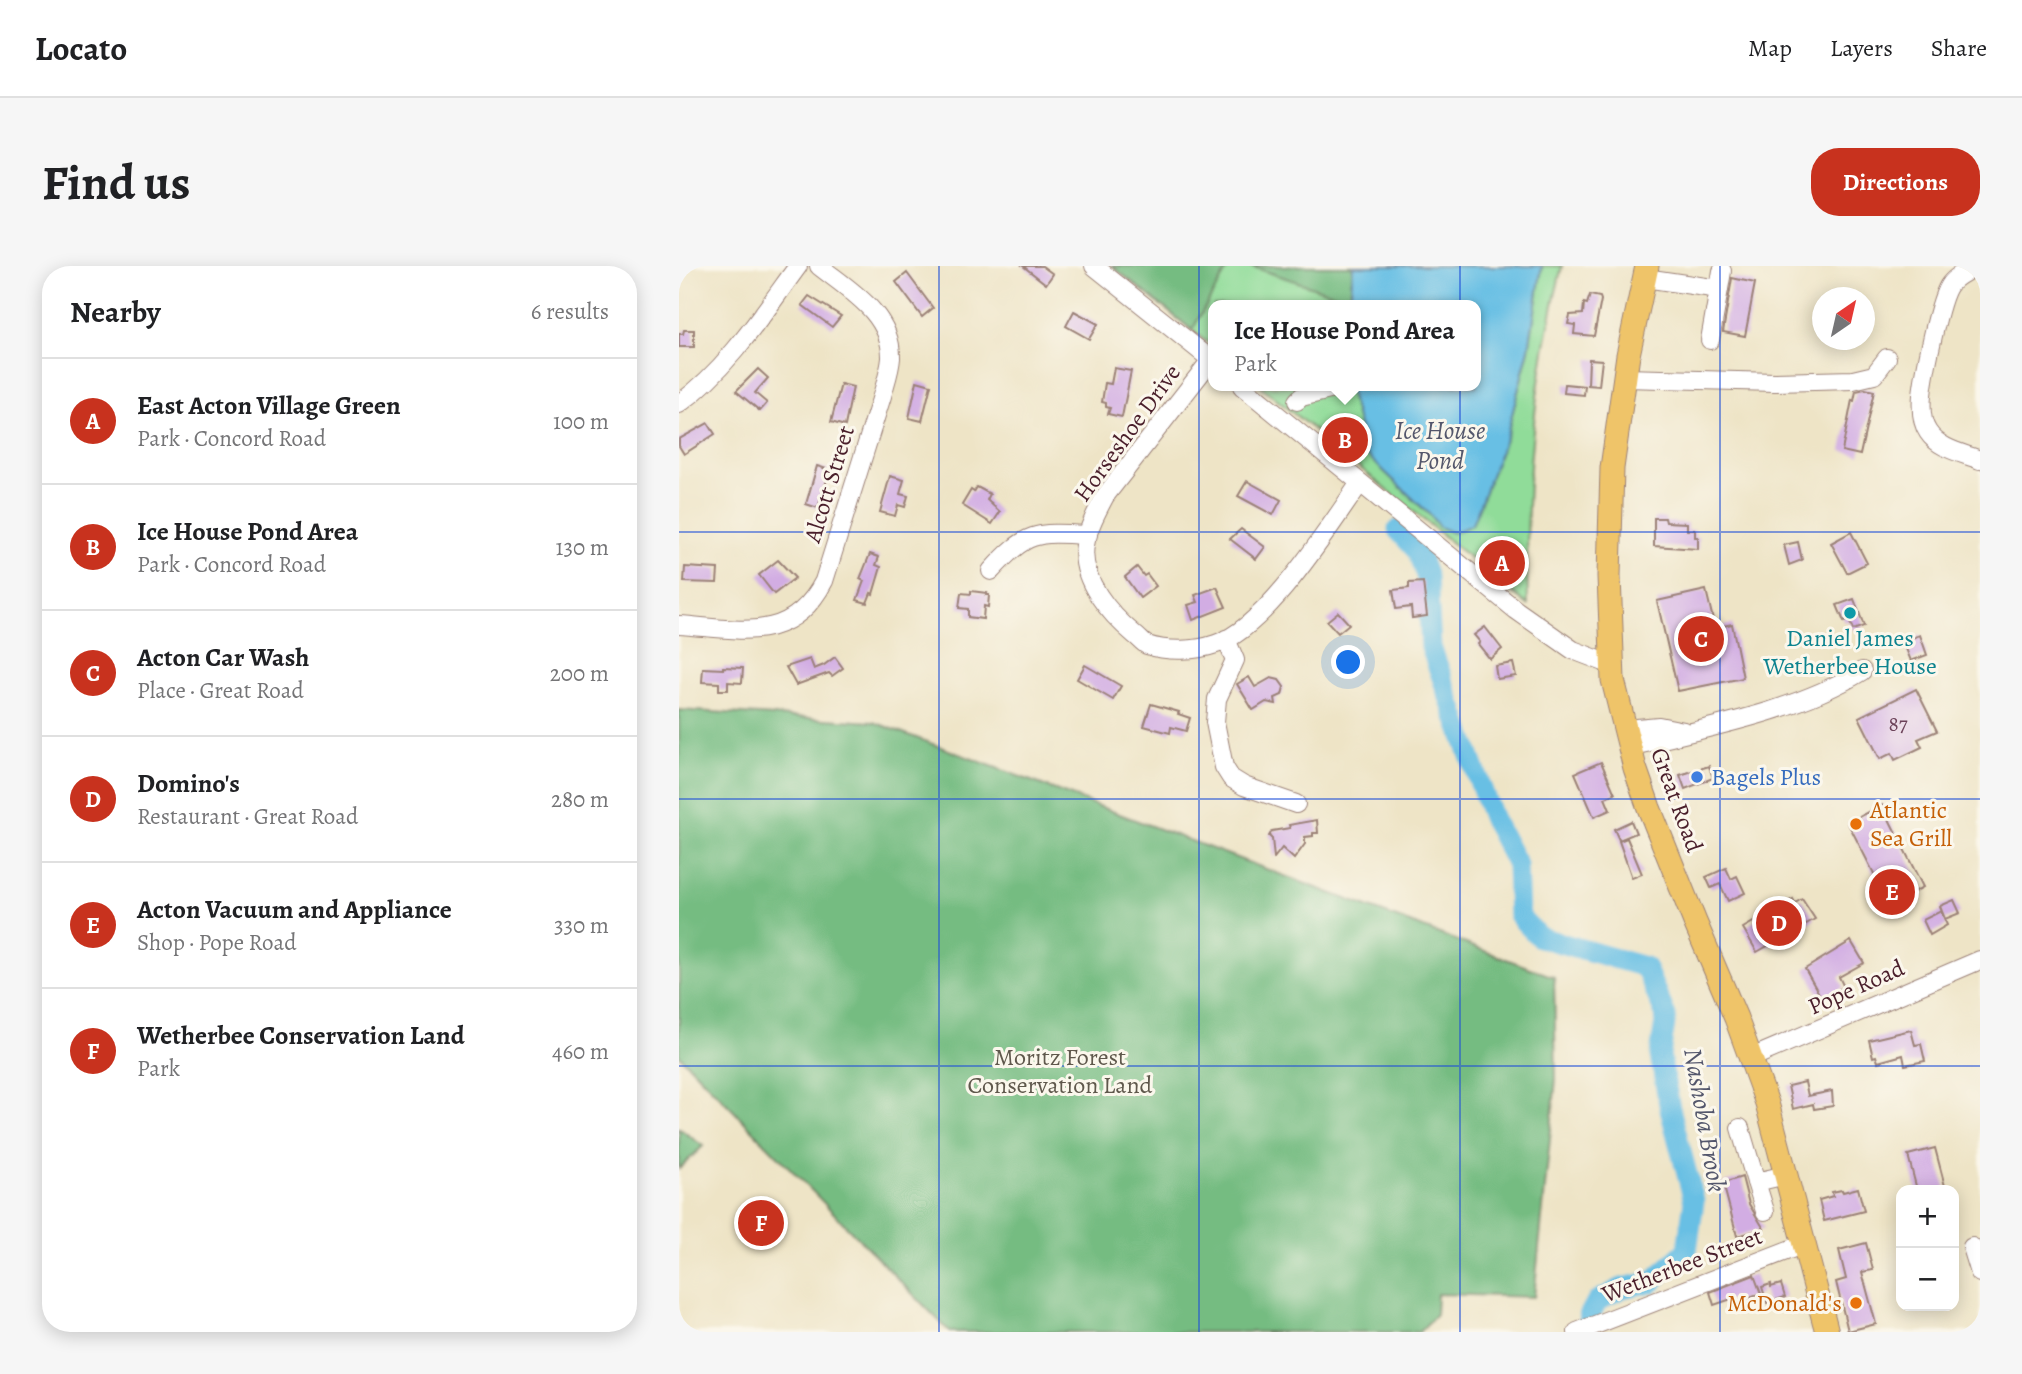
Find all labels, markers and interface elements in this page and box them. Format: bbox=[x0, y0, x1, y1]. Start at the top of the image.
text: Locato bbox=[35, 26, 127, 71]
text: Map bbox=[1748, 32, 1792, 64]
text: Layers bbox=[1830, 32, 1893, 64]
text: Share bbox=[1931, 32, 1987, 64]
button: Directions bbox=[1811, 148, 1980, 216]
text: Find us bbox=[42, 149, 190, 216]
north arrow bbox=[1812, 287, 1875, 350]
text: Nearby bbox=[70, 292, 161, 332]
text: 6 results bbox=[531, 296, 609, 327]
popup bbox=[1208, 300, 1481, 391]
text: Ice House Pond Area bbox=[1234, 313, 1455, 348]
text: Park bbox=[1234, 348, 1277, 379]
street label: Horseshoe Drive bbox=[1066, 358, 1188, 508]
text: East Acton Village Green bbox=[137, 388, 401, 423]
text: A bbox=[86, 406, 100, 437]
text: 100 m bbox=[553, 406, 609, 437]
water label: Ice House Pond bbox=[1395, 413, 1485, 478]
pin: B bbox=[1322, 414, 1368, 466]
street label: Alcott Street bbox=[796, 422, 862, 547]
text: Park · Concord Road bbox=[137, 423, 326, 454]
text: Ice House Pond Area bbox=[137, 514, 358, 549]
text: B bbox=[86, 532, 100, 563]
text: 130 m bbox=[556, 532, 609, 563]
pin: A bbox=[1479, 537, 1525, 589]
text: Park · Concord Road bbox=[137, 549, 326, 580]
marker: Daniel James Wetherbee House bbox=[1842, 605, 1858, 621]
pin: C bbox=[1678, 613, 1724, 665]
place label: Daniel James Wetherbee House bbox=[1762, 622, 1937, 682]
text: Acton Car Wash bbox=[137, 640, 309, 675]
your location bbox=[1331, 645, 1365, 679]
text: C bbox=[86, 658, 100, 689]
text: 200 m bbox=[550, 658, 609, 689]
text: Place · Great Road bbox=[137, 675, 304, 706]
house number: 87 bbox=[1888, 710, 1908, 738]
street label: Great Road bbox=[1643, 743, 1711, 857]
place label: Bagels Plus bbox=[1711, 761, 1821, 793]
text: Domino's bbox=[137, 766, 240, 801]
marker: Bagels Plus bbox=[1689, 769, 1705, 785]
text: D bbox=[85, 784, 101, 815]
text: 280 m bbox=[551, 784, 609, 815]
place label: Atlantic Sea Grill bbox=[1869, 794, 1952, 854]
text: Restaurant · Great Road bbox=[137, 801, 358, 832]
marker: Atlantic Sea Grill bbox=[1848, 816, 1864, 832]
pin: E bbox=[1869, 866, 1915, 918]
text: Acton Vacuum and Appliance bbox=[137, 892, 452, 927]
pin: D bbox=[1756, 897, 1802, 949]
text: E bbox=[86, 910, 100, 941]
text: 330 m bbox=[554, 910, 609, 941]
text: Shop · Pope Road bbox=[137, 927, 296, 958]
street label: Pope Road bbox=[1803, 952, 1909, 1022]
text: Wetherbee Conservation Land bbox=[137, 1018, 465, 1053]
text: F bbox=[87, 1036, 99, 1067]
text: 460 m bbox=[552, 1036, 609, 1067]
park label: Moritz Forest Conservation Land bbox=[967, 1041, 1153, 1101]
water label: Nashoba Brook bbox=[1675, 1045, 1735, 1195]
text: Park bbox=[137, 1053, 180, 1084]
map controls bbox=[1896, 1185, 1959, 1311]
button: + bbox=[1896, 1185, 1959, 1248]
pin: F bbox=[738, 1197, 784, 1249]
street label: Wetherbee Street bbox=[1596, 1220, 1767, 1311]
button: − bbox=[1896, 1248, 1959, 1311]
place label: McDonald's bbox=[1727, 1287, 1842, 1319]
marker: McDonald's bbox=[1848, 1295, 1864, 1311]

